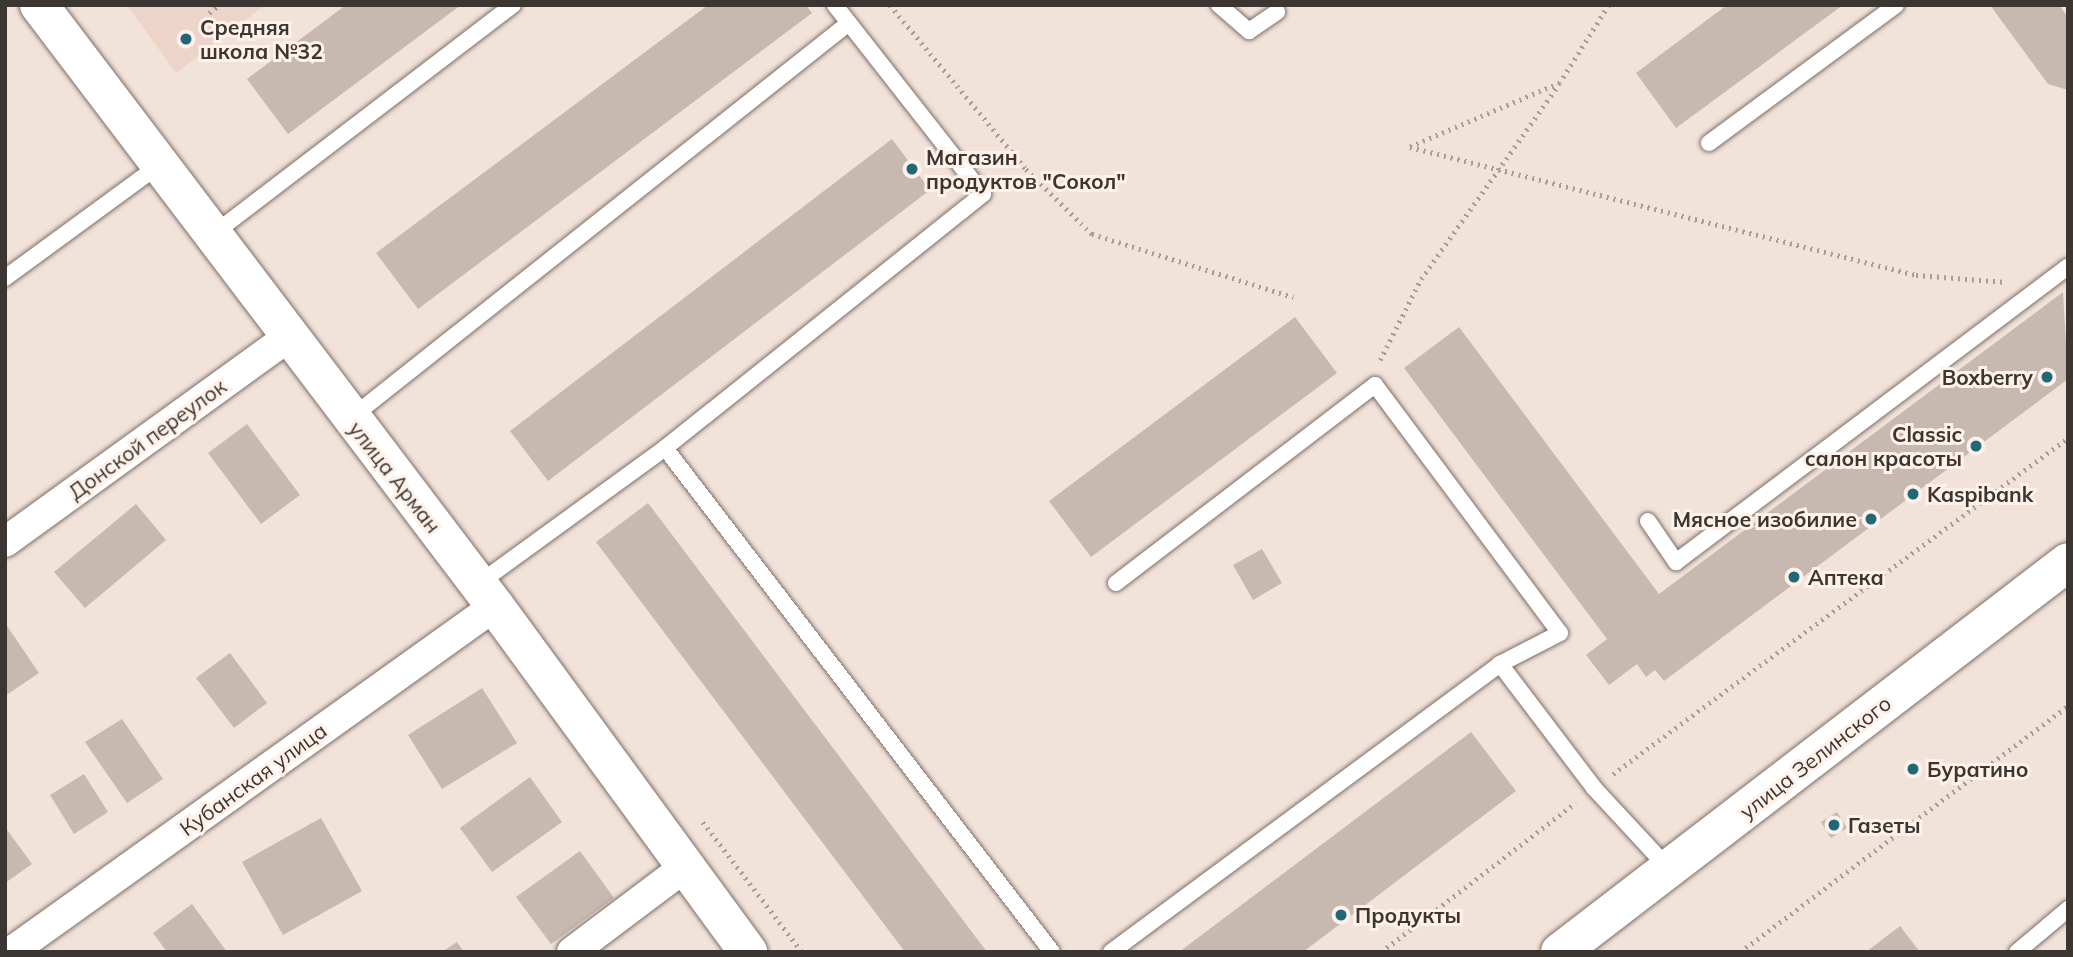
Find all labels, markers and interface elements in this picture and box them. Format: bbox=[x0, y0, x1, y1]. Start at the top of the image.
place label: Средняя школа №32 bbox=[200, 14, 323, 64]
marker: Средняя школа №32 bbox=[178, 31, 194, 47]
place label: Магазин продуктов "Сокол" bbox=[926, 144, 1126, 194]
marker: Магазин продуктов "Сокол" bbox=[904, 161, 920, 177]
place label: Boxberry bbox=[1942, 364, 2033, 390]
marker: Boxberry bbox=[2039, 369, 2055, 385]
street label: Донской переулок bbox=[63, 373, 231, 505]
street label: улица Арман bbox=[344, 416, 446, 538]
place label: Classic салон красоты bbox=[1805, 421, 1962, 471]
marker: Classic салон красоты bbox=[1968, 438, 1984, 454]
place label: Kaspibank bbox=[1927, 481, 2033, 507]
marker: Kaspibank bbox=[1905, 486, 1921, 502]
place label: Мясное изобилие bbox=[1673, 506, 1857, 532]
marker: Мясное изобилие bbox=[1863, 511, 1879, 527]
place label: Аптека bbox=[1808, 564, 1884, 590]
marker: Аптека bbox=[1786, 569, 1802, 585]
street label: улица Зелинского bbox=[1734, 690, 1896, 824]
street label: Кубанская улица bbox=[175, 717, 331, 841]
place label: Буратино bbox=[1927, 756, 2029, 782]
marker: Буратино bbox=[1905, 761, 1921, 777]
place label: Газеты bbox=[1848, 812, 1920, 838]
marker: Газеты bbox=[1826, 817, 1842, 833]
place label: Продукты bbox=[1355, 902, 1461, 928]
marker: Продукты bbox=[1333, 907, 1349, 923]

